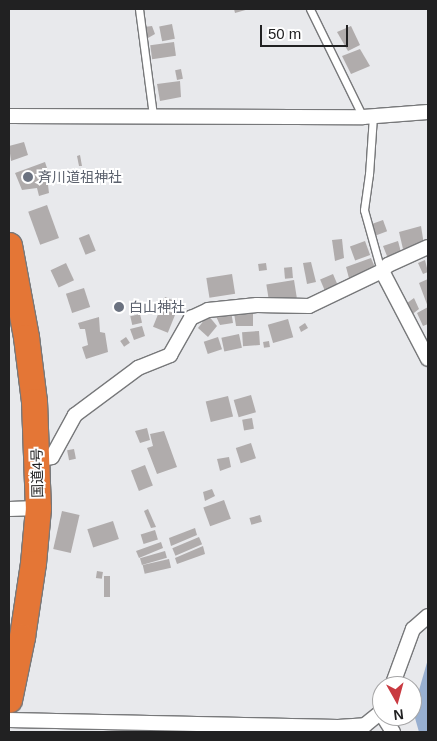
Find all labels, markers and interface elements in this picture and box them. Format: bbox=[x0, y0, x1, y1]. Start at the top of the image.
scale bar bbox=[262, 15, 350, 47]
text: 50 m bbox=[268, 25, 301, 42]
place label: 斉川道祖神社 bbox=[38, 169, 122, 185]
marker: 斉川道祖神社 bbox=[22, 171, 34, 183]
place label: 白山神社 bbox=[129, 299, 185, 315]
marker: 白山神社 bbox=[113, 301, 125, 313]
street label: 国道4号 bbox=[28, 448, 46, 498]
north arrow bbox=[372, 676, 422, 726]
text: N bbox=[393, 706, 405, 723]

